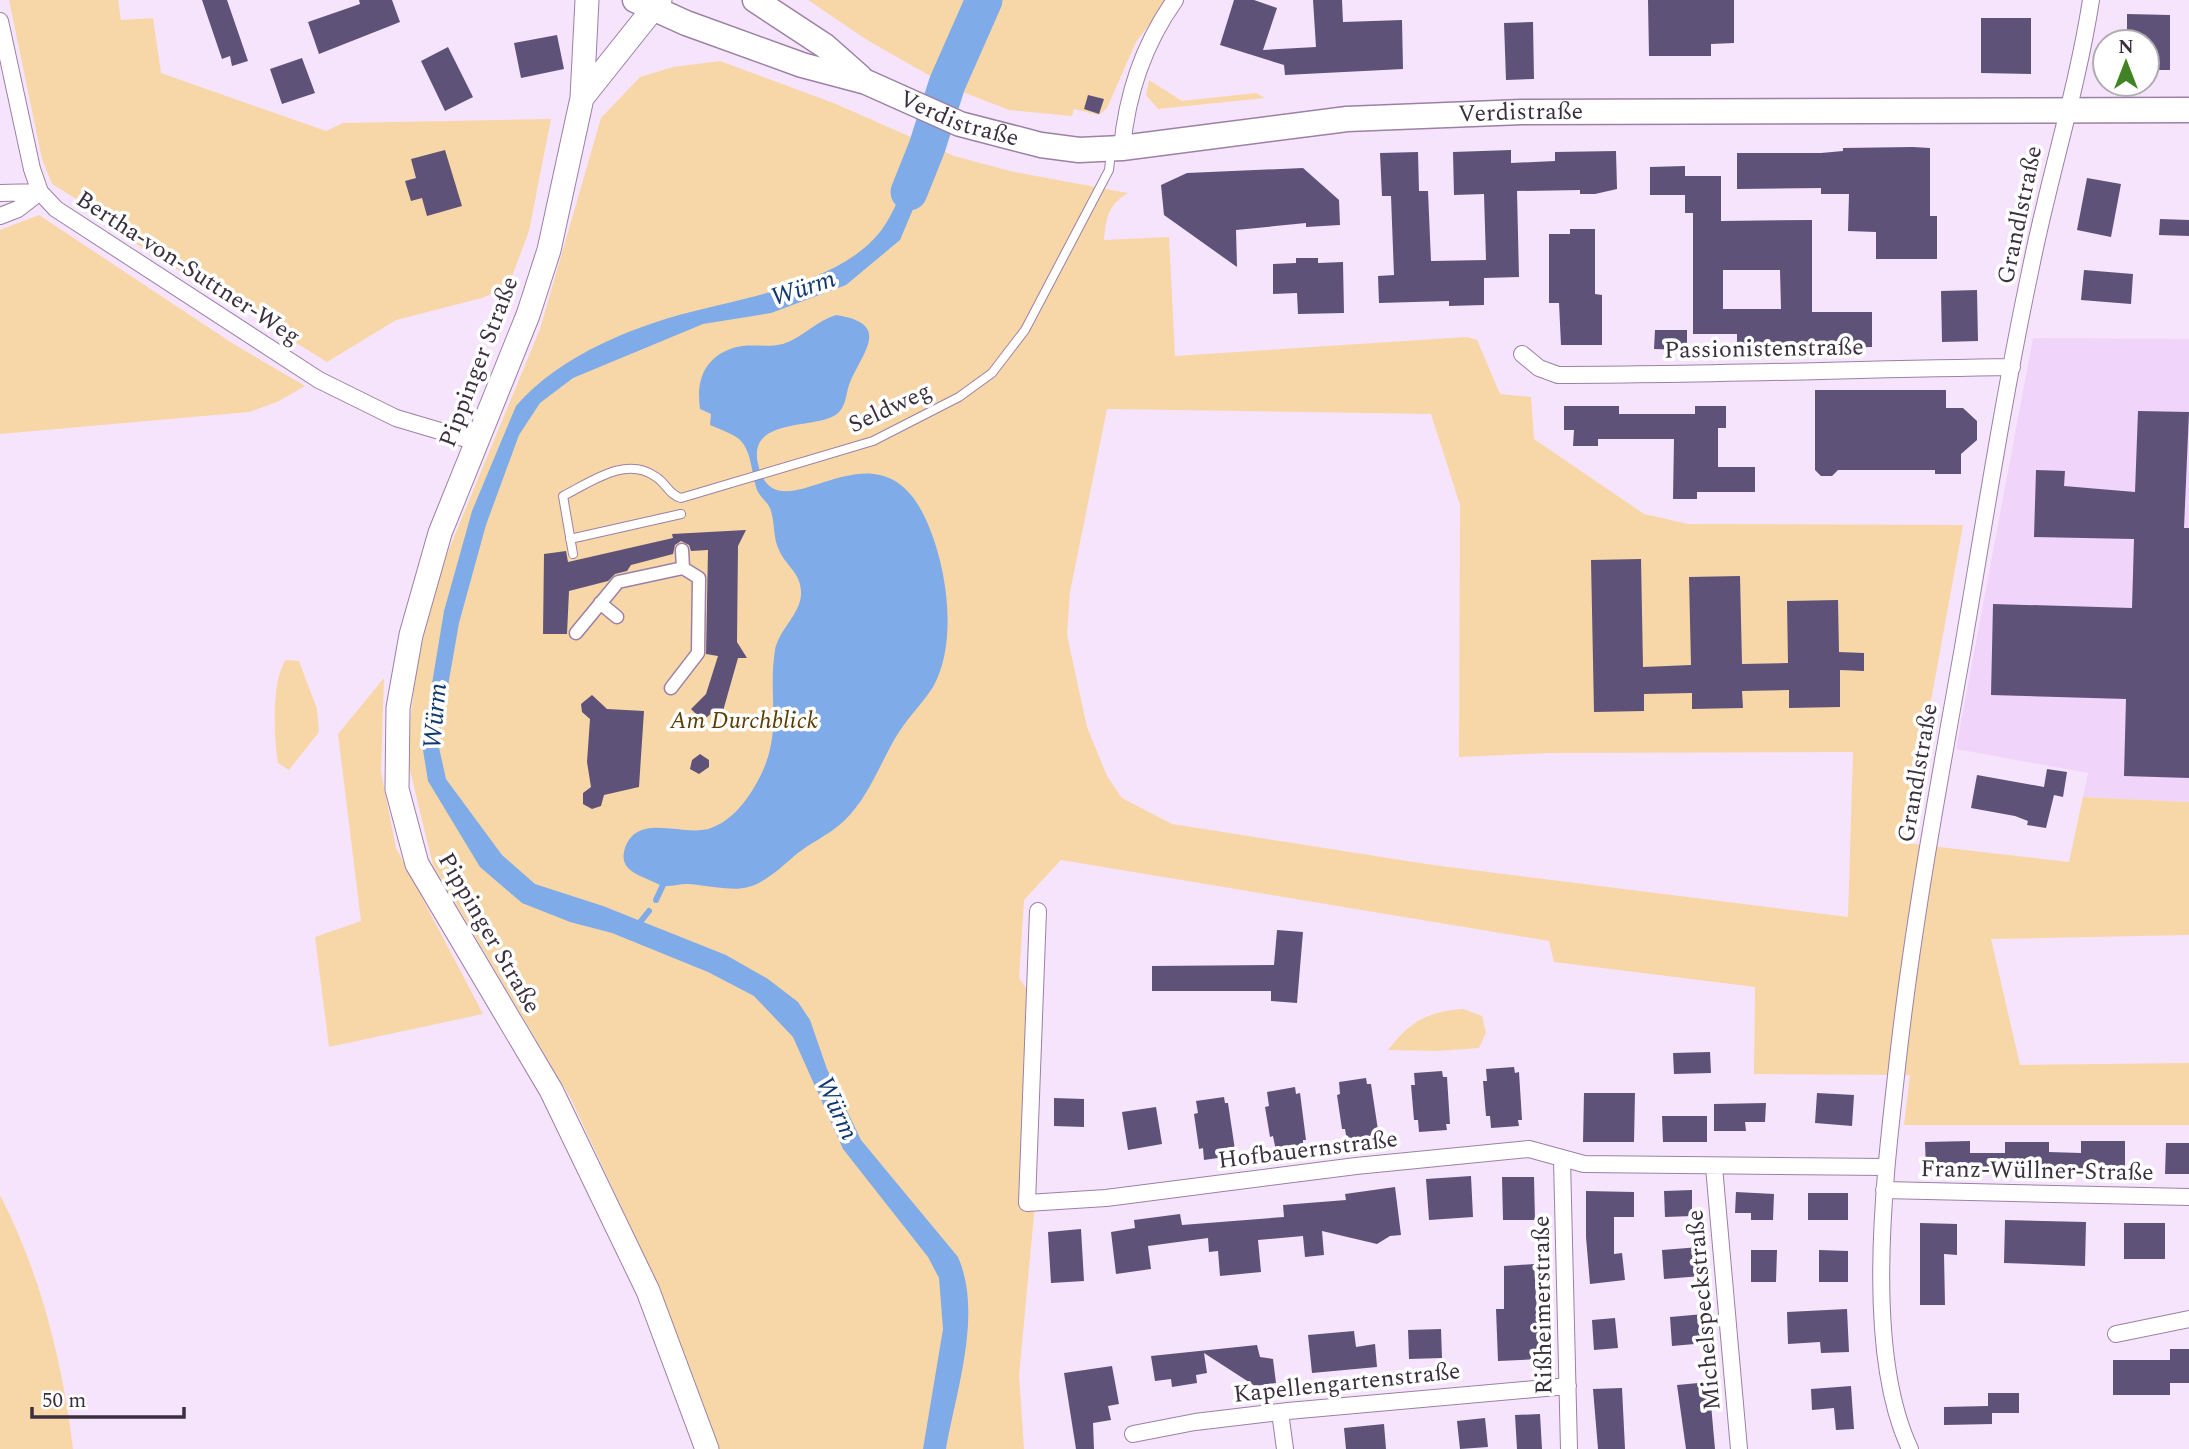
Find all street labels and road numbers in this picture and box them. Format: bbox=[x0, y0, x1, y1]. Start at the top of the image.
street label: Verdistraße bbox=[893, 81, 1023, 157]
street label: Verdistraße bbox=[1457, 94, 1583, 133]
street label: Grandlstraße bbox=[1988, 142, 2052, 288]
street label: Bertha-von-Suttner-Weg bbox=[68, 182, 308, 354]
street label: Pippinger Straße bbox=[430, 271, 528, 453]
street label: Passionistenstraße bbox=[1664, 329, 1864, 369]
street label: Seldweg bbox=[842, 373, 938, 443]
street label: Grandlstraße bbox=[1888, 701, 1948, 845]
street label: Pippinger Straße bbox=[428, 846, 550, 1020]
street label: Hofbauernstraße bbox=[1216, 1121, 1400, 1179]
street label: Franz-Wüllner-Straße bbox=[1920, 1151, 2154, 1191]
street label: Michelspeckstraße bbox=[1677, 1208, 1731, 1412]
street label: Rißheimerstraße bbox=[1523, 1215, 1563, 1395]
street label: Kapellengartenstraße bbox=[1232, 1353, 1462, 1413]

